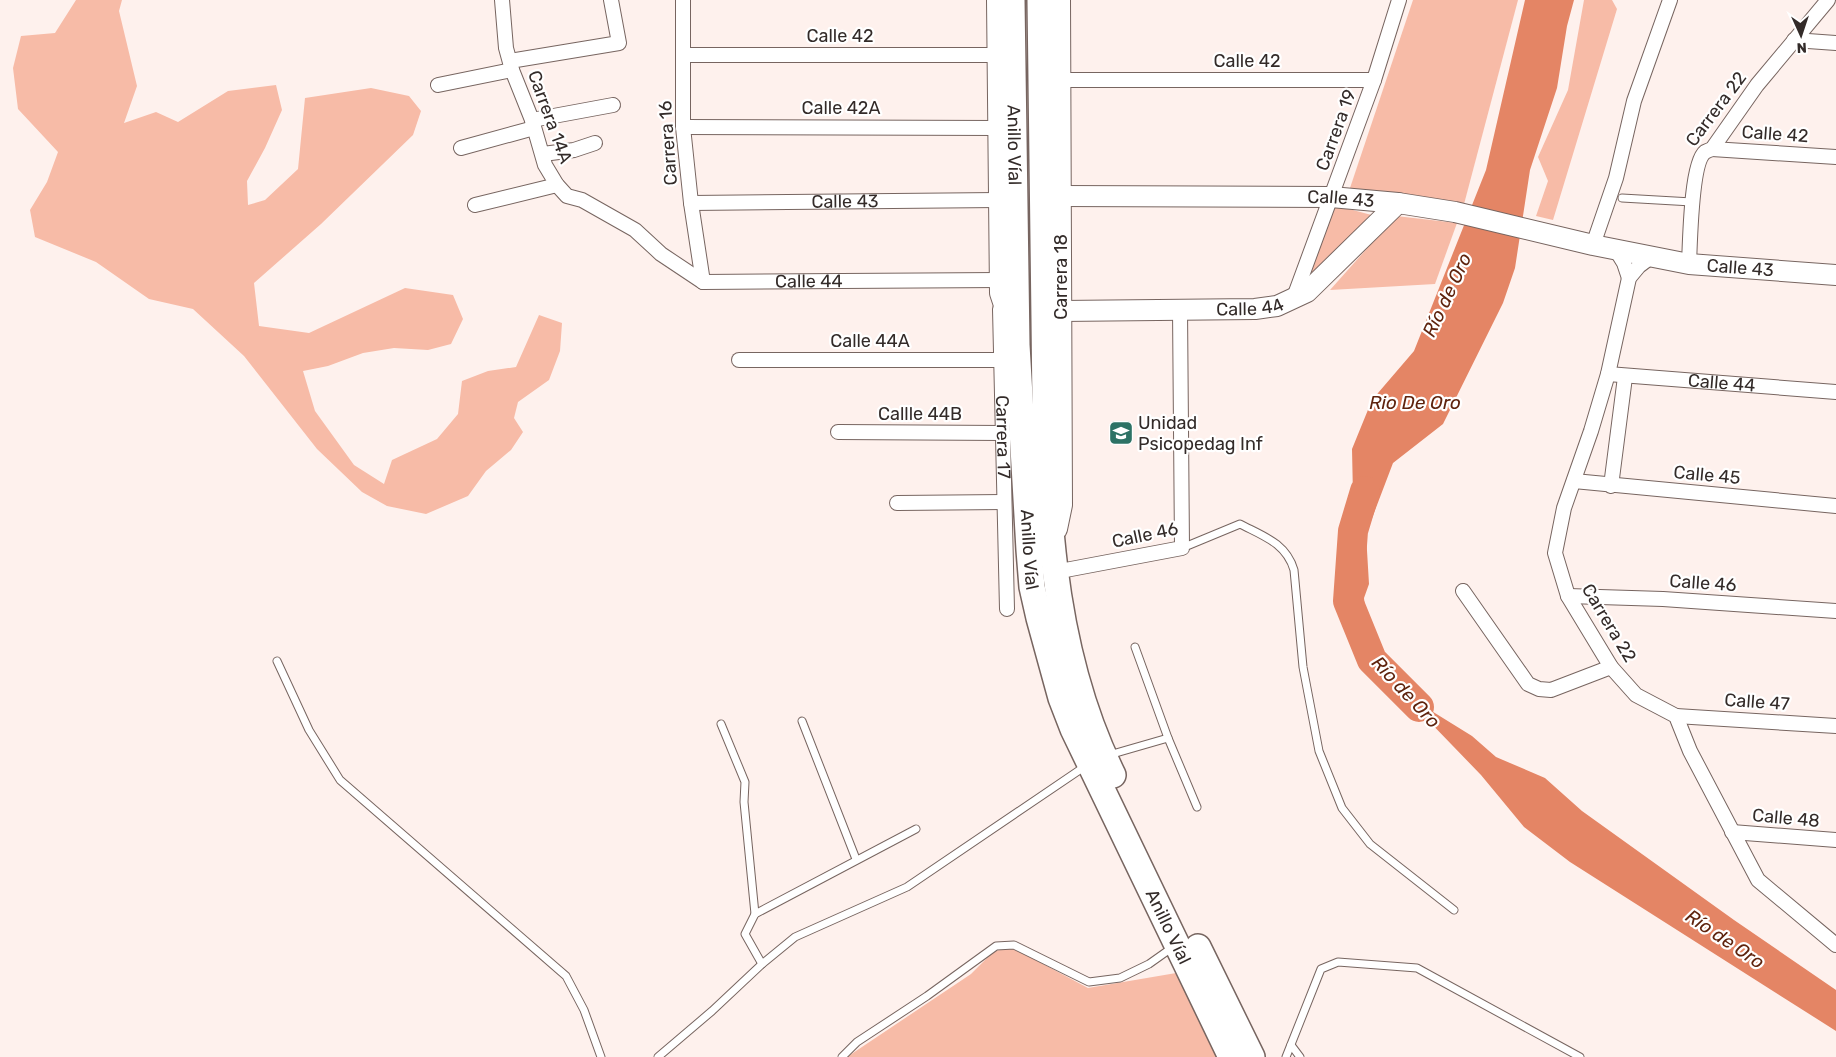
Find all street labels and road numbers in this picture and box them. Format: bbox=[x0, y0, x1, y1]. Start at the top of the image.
street label: Calle 42 bbox=[807, 25, 873, 47]
street label: Calle 42 bbox=[1214, 50, 1280, 72]
street label: Carrera 14A bbox=[523, 67, 577, 167]
street label: Carrera 22 bbox=[1681, 67, 1751, 151]
street label: Carrera 19 bbox=[1311, 86, 1361, 174]
street label: Calle 42A bbox=[802, 97, 880, 119]
street label: Carrera 16 bbox=[654, 100, 682, 186]
street label: Anillo Víal bbox=[1003, 104, 1026, 186]
street label: Calle 42 bbox=[1741, 121, 1809, 147]
street label: Calle 43 bbox=[1307, 186, 1375, 212]
street label: Calle 43 bbox=[811, 190, 879, 213]
street label: Carrera 18 bbox=[1050, 234, 1072, 320]
street label: Calle 43 bbox=[1706, 254, 1774, 281]
street label: Calle 44 bbox=[775, 270, 843, 293]
street label: Calle 44 bbox=[1216, 293, 1288, 320]
street label: Calle 44A bbox=[830, 330, 910, 352]
street label: Calle 44 bbox=[1687, 369, 1756, 397]
street label: Carrera 17 bbox=[991, 395, 1015, 479]
street label: Callle 44B bbox=[878, 403, 962, 425]
street label: Calle 45 bbox=[1673, 461, 1741, 489]
street label: Anillo Víal bbox=[1016, 509, 1043, 592]
street label: Calle 46 bbox=[1110, 517, 1180, 553]
street label: Calle 46 bbox=[1669, 570, 1737, 596]
street label: Carrera 22 bbox=[1577, 580, 1641, 666]
street label: Calle 47 bbox=[1724, 689, 1790, 715]
street label: Calle 48 bbox=[1751, 804, 1821, 832]
street label: Anillo Víal bbox=[1141, 886, 1196, 968]

